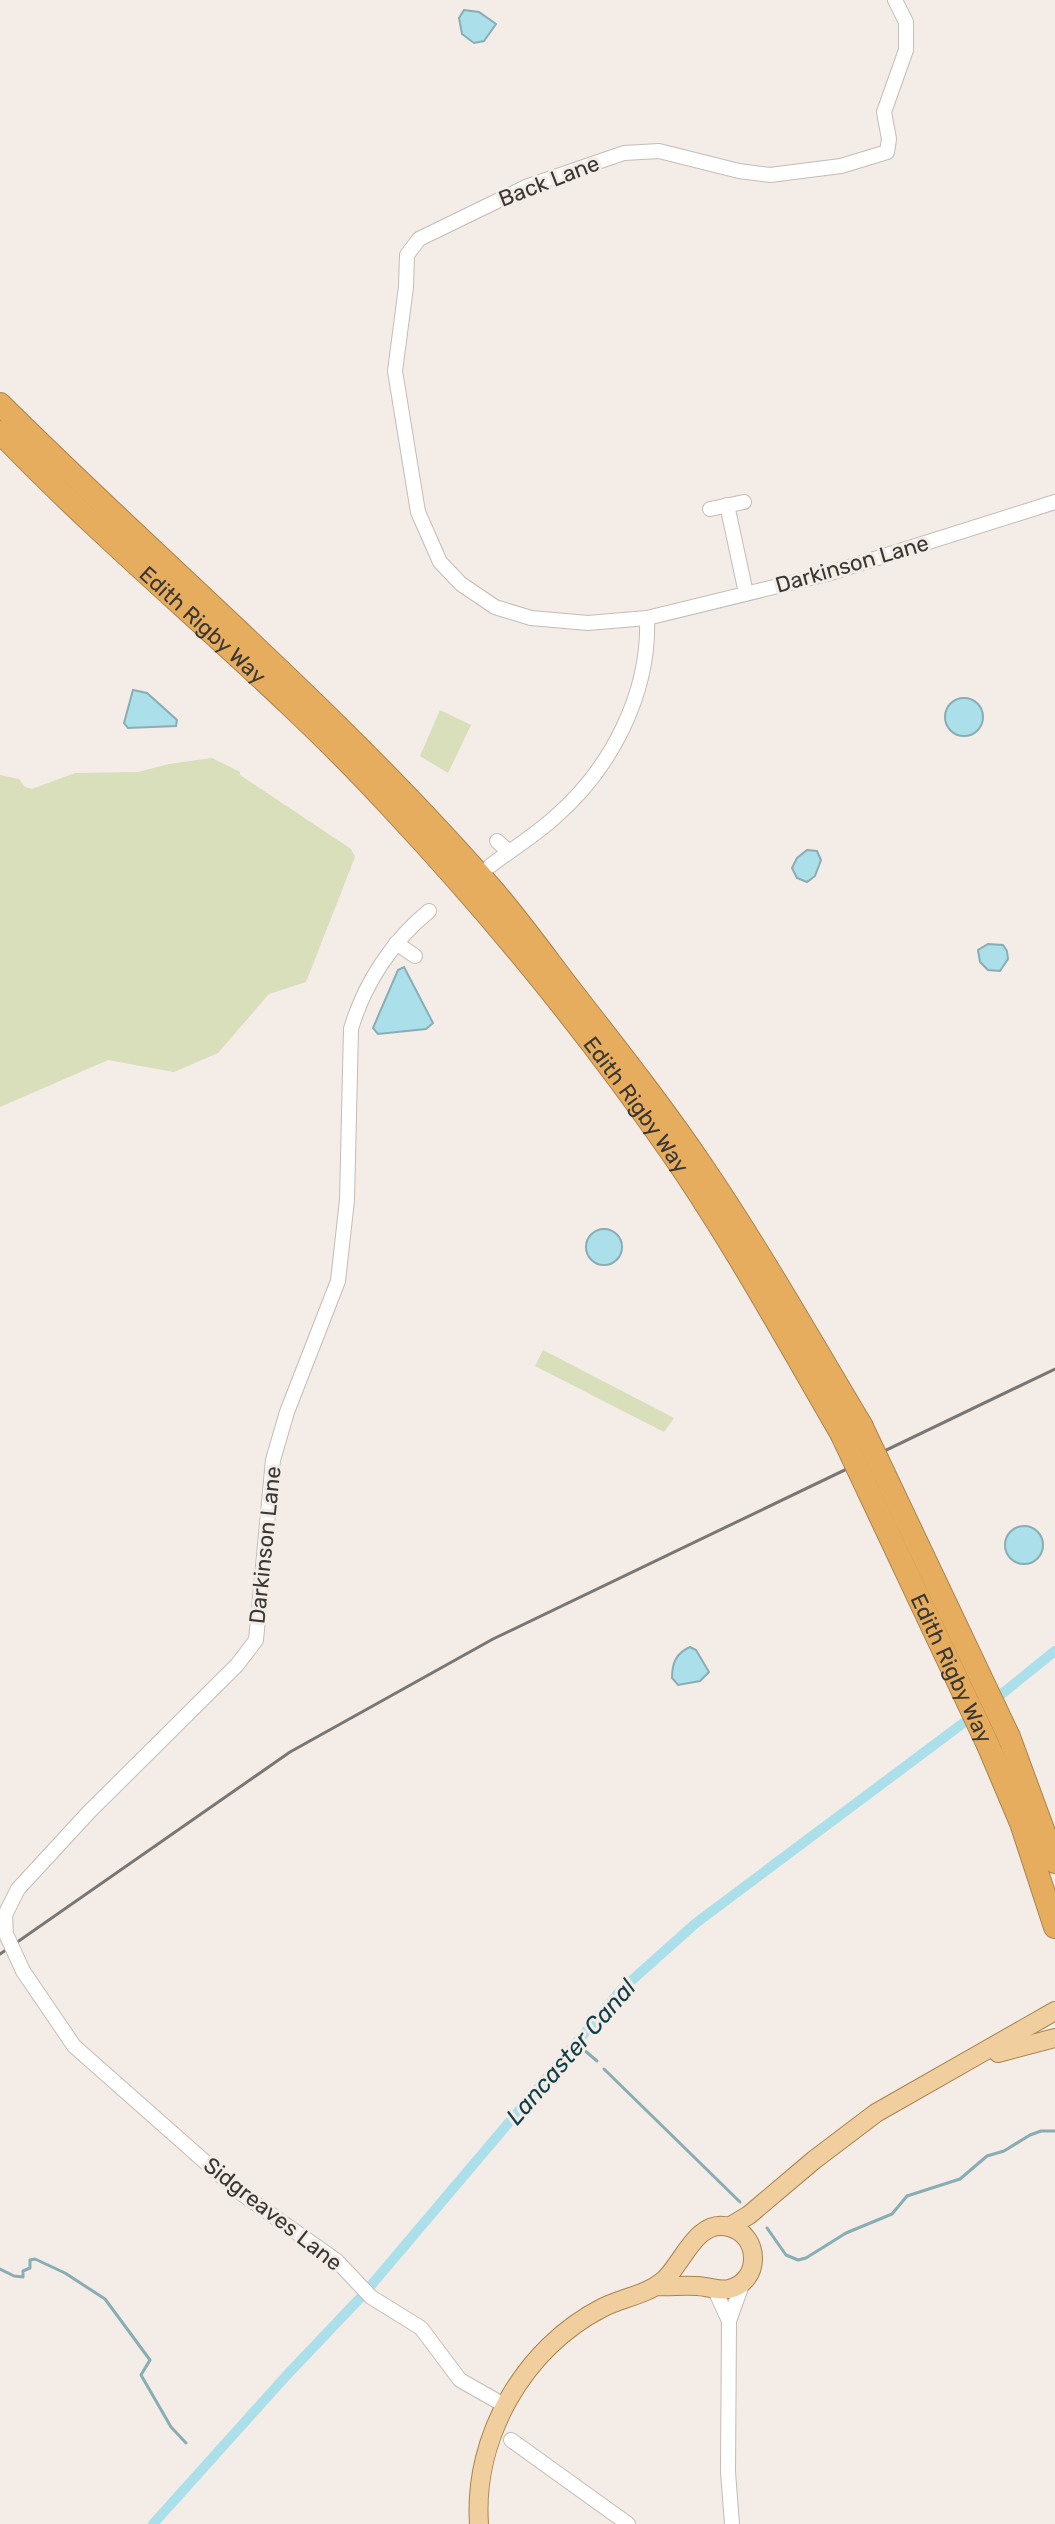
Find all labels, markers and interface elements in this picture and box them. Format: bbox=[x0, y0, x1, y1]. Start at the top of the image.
street label: Back Lane bbox=[495, 149, 603, 213]
street label: Darkinson Lane bbox=[772, 529, 932, 599]
street label: Edith Rigby Way bbox=[134, 560, 272, 689]
street label: Edith Rigby Way bbox=[578, 1031, 695, 1178]
street label: Darkinson Lane bbox=[243, 1465, 287, 1625]
street label: Edith Rigby Way bbox=[905, 1589, 999, 1747]
water label: Lancaster Canal bbox=[500, 1973, 642, 2130]
street label: Sidgreaves Lane bbox=[198, 2151, 348, 2277]

